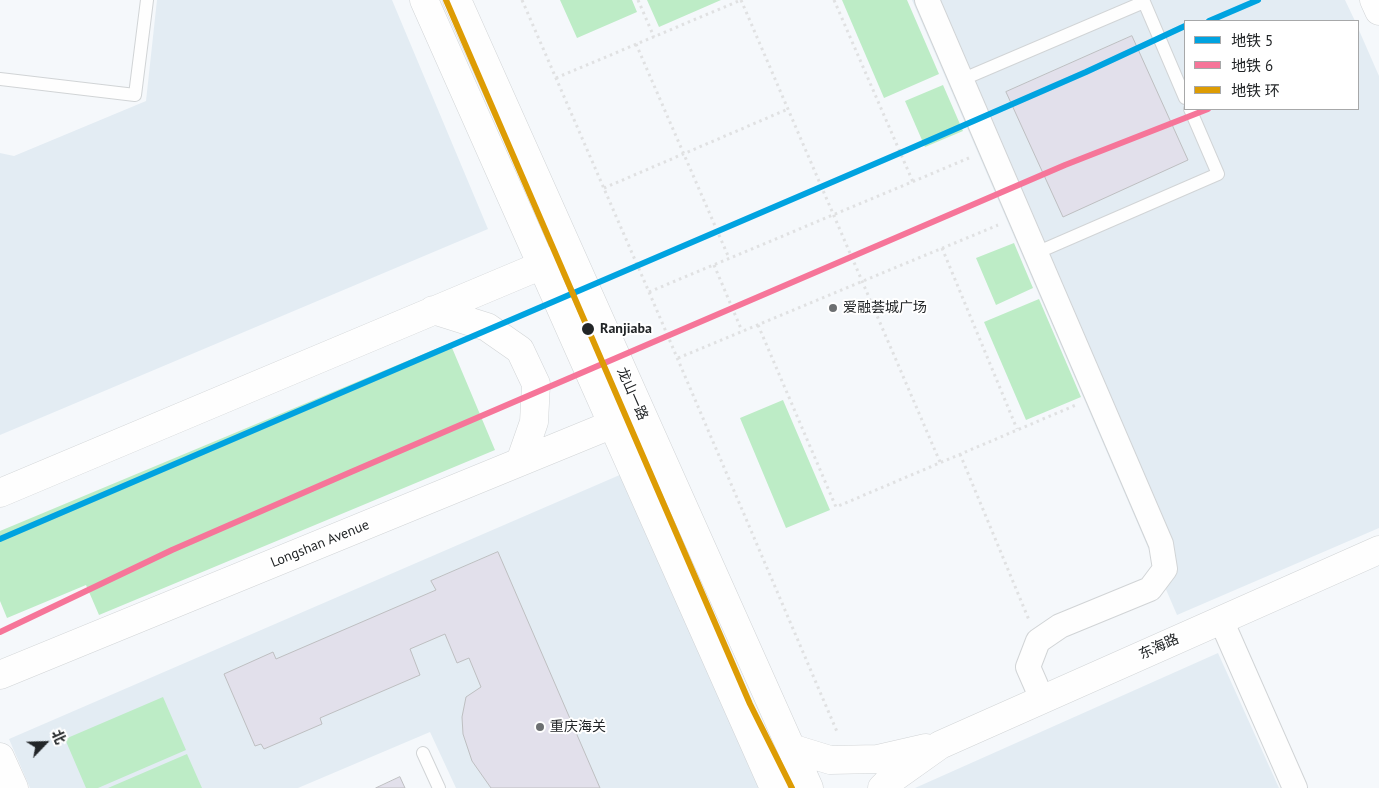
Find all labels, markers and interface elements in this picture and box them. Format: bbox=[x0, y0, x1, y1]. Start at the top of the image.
legend bbox=[1184, 20, 1359, 110]
text: 地铁 5 bbox=[1231, 31, 1273, 50]
text: 地铁 6 bbox=[1231, 56, 1273, 75]
text: 地铁 环 bbox=[1231, 81, 1280, 100]
place label: 爱融荟城广场 bbox=[843, 300, 927, 316]
marker: 爱融荟城广场 bbox=[827, 302, 839, 314]
marker: Ranjiaba bbox=[580, 321, 596, 337]
place label: Ranjiaba bbox=[600, 321, 652, 337]
street label: 龙山一路 bbox=[613, 365, 651, 423]
street label: Longshan Avenue bbox=[268, 517, 372, 571]
street label: 东海路 bbox=[1136, 631, 1182, 663]
north arrow bbox=[20, 718, 70, 768]
place label: 重庆海关 bbox=[550, 719, 606, 735]
marker: 重庆海关 bbox=[534, 721, 546, 733]
text: 北 bbox=[48, 727, 70, 747]

